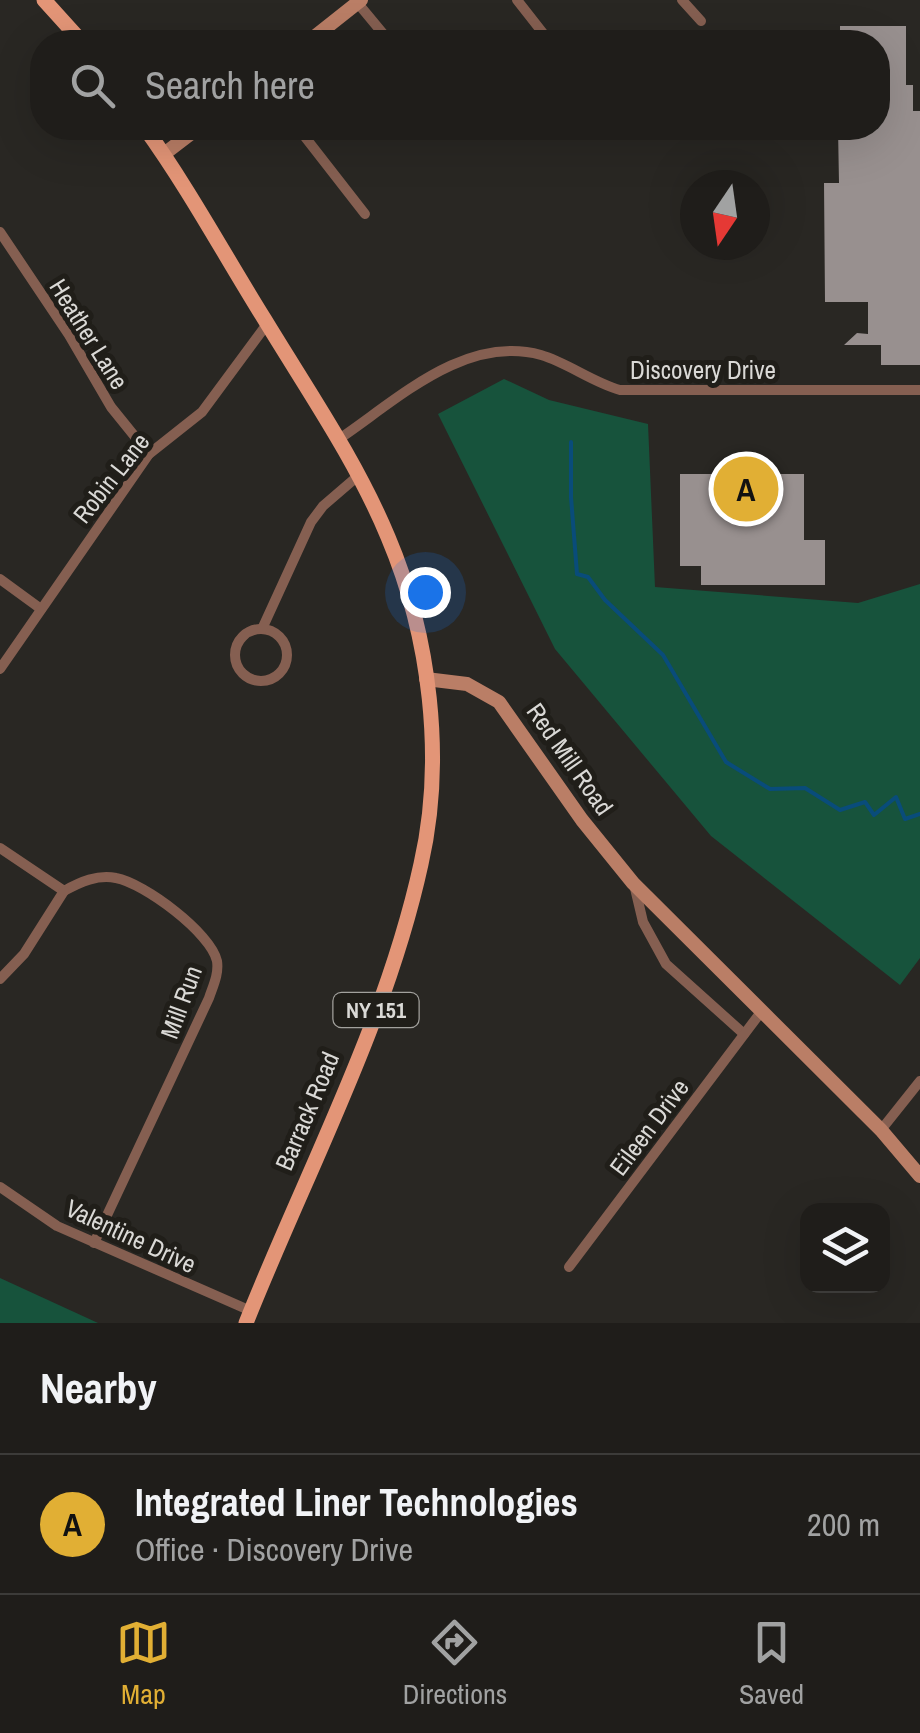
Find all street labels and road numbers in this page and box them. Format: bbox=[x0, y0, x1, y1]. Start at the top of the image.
street label: Heather Lane bbox=[42, 272, 136, 396]
street label: Discovery Drive bbox=[630, 353, 776, 387]
street label: Robin Lane bbox=[65, 426, 157, 530]
street label: Red Mill Road bbox=[519, 696, 621, 822]
street label: Mill Run bbox=[152, 961, 210, 1043]
road number: NY 151 bbox=[334, 993, 418, 1027]
street label: Barrack Road bbox=[267, 1047, 347, 1175]
street label: Eileen Drive bbox=[601, 1072, 697, 1182]
street label: Valentine Drive bbox=[60, 1191, 202, 1281]

